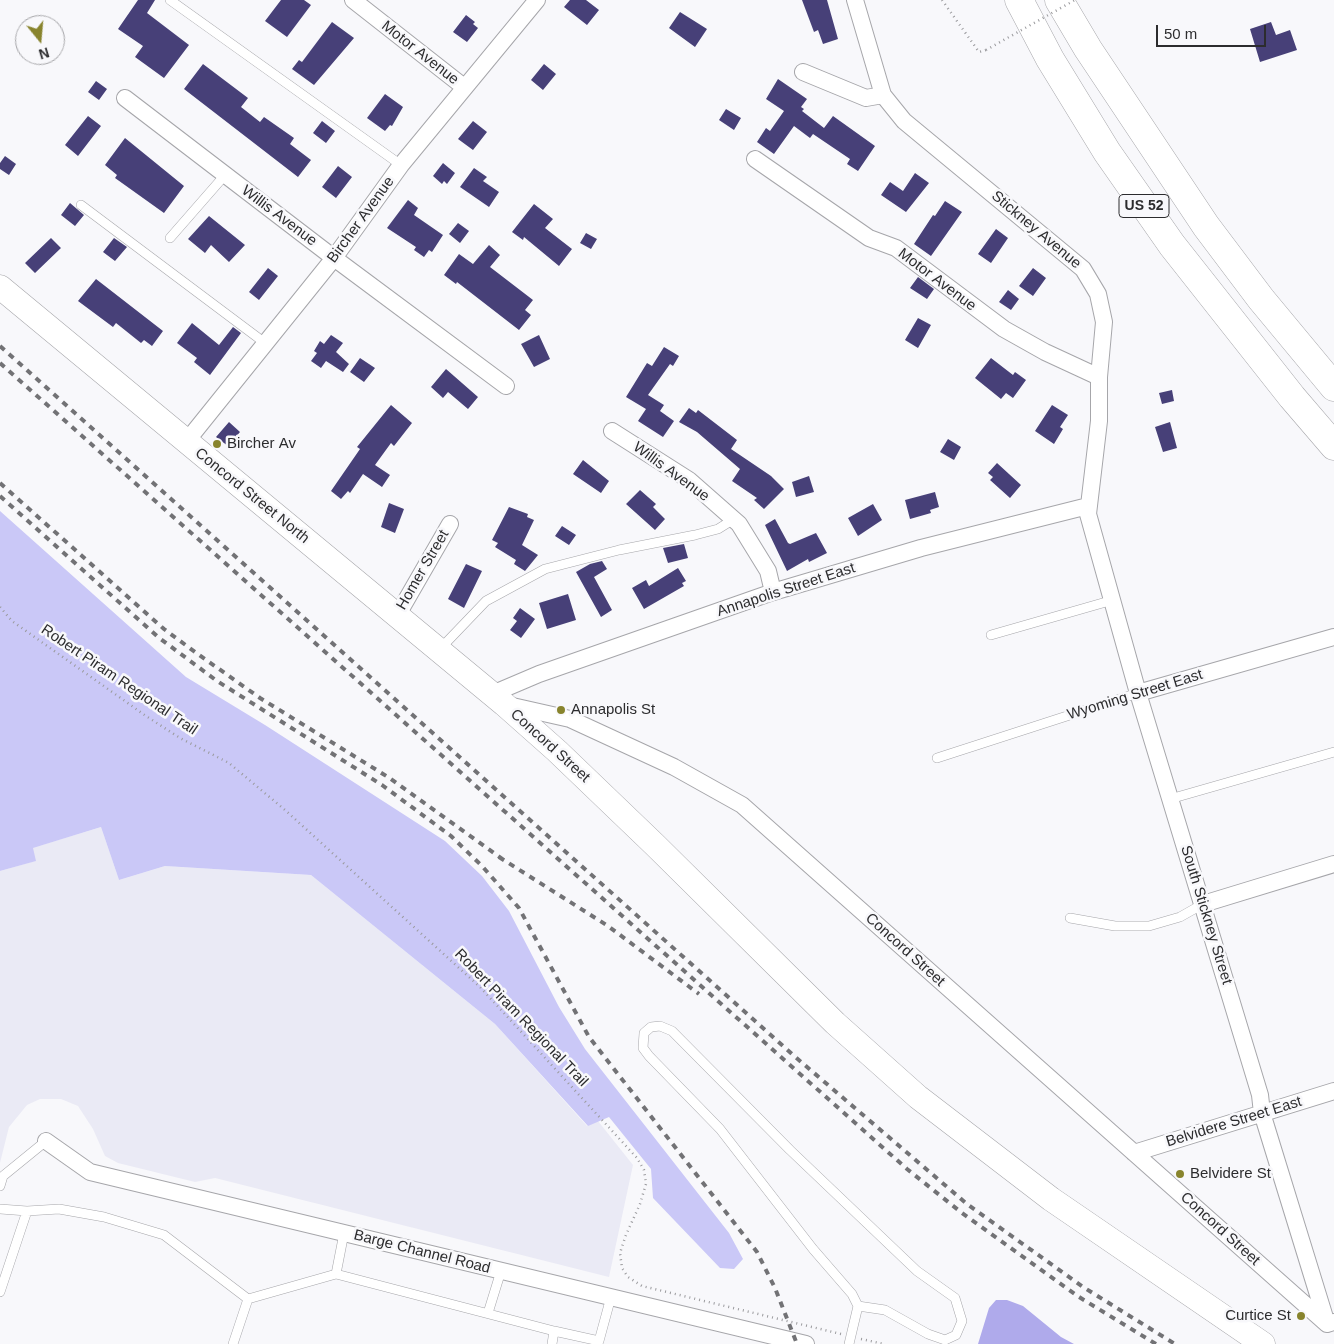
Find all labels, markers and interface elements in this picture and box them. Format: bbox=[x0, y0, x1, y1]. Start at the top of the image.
north arrow bbox=[15, 15, 65, 65]
scale bar bbox=[1159, 15, 1269, 47]
street label: Motor Avenue bbox=[378, 17, 462, 89]
text: 50 m bbox=[1164, 25, 1197, 42]
text: N bbox=[37, 44, 51, 63]
street label: Bircher Avenue bbox=[324, 173, 398, 267]
street label: Willis Avenue bbox=[238, 182, 320, 250]
street label: Stickney Avenue bbox=[988, 187, 1084, 273]
road number: US 52 bbox=[1119, 195, 1169, 218]
street label: Motor Avenue bbox=[894, 245, 980, 315]
place label: Bircher Av bbox=[227, 435, 296, 453]
marker: Bircher Av bbox=[211, 438, 223, 450]
street label: Willis Avenue bbox=[629, 438, 713, 506]
street label: Concord Street North bbox=[191, 444, 313, 548]
street label: Homer Street bbox=[393, 527, 453, 613]
street label: Annapolis Street East bbox=[715, 559, 857, 621]
street label: Robert Piram Regional Trail bbox=[37, 621, 201, 739]
street label: Wyoming Street East bbox=[1065, 666, 1205, 724]
place label: Annapolis St bbox=[571, 701, 655, 719]
marker: Annapolis St bbox=[555, 704, 567, 716]
street label: Concord Street bbox=[506, 706, 594, 786]
street label: South Stickney Street bbox=[1176, 843, 1236, 987]
street label: Concord Street bbox=[861, 910, 949, 990]
street label: Robert Piram Regional Trail bbox=[450, 945, 592, 1091]
street label: Belvidere Street East bbox=[1164, 1093, 1304, 1151]
place label: Belvidere St bbox=[1190, 1165, 1271, 1183]
marker: Belvidere St bbox=[1174, 1168, 1186, 1180]
street label: Concord Street bbox=[1176, 1189, 1264, 1269]
street label: Barge Channel Road bbox=[352, 1226, 492, 1278]
place label: Curtice St bbox=[1225, 1307, 1291, 1325]
marker: Curtice St bbox=[1295, 1310, 1307, 1322]

